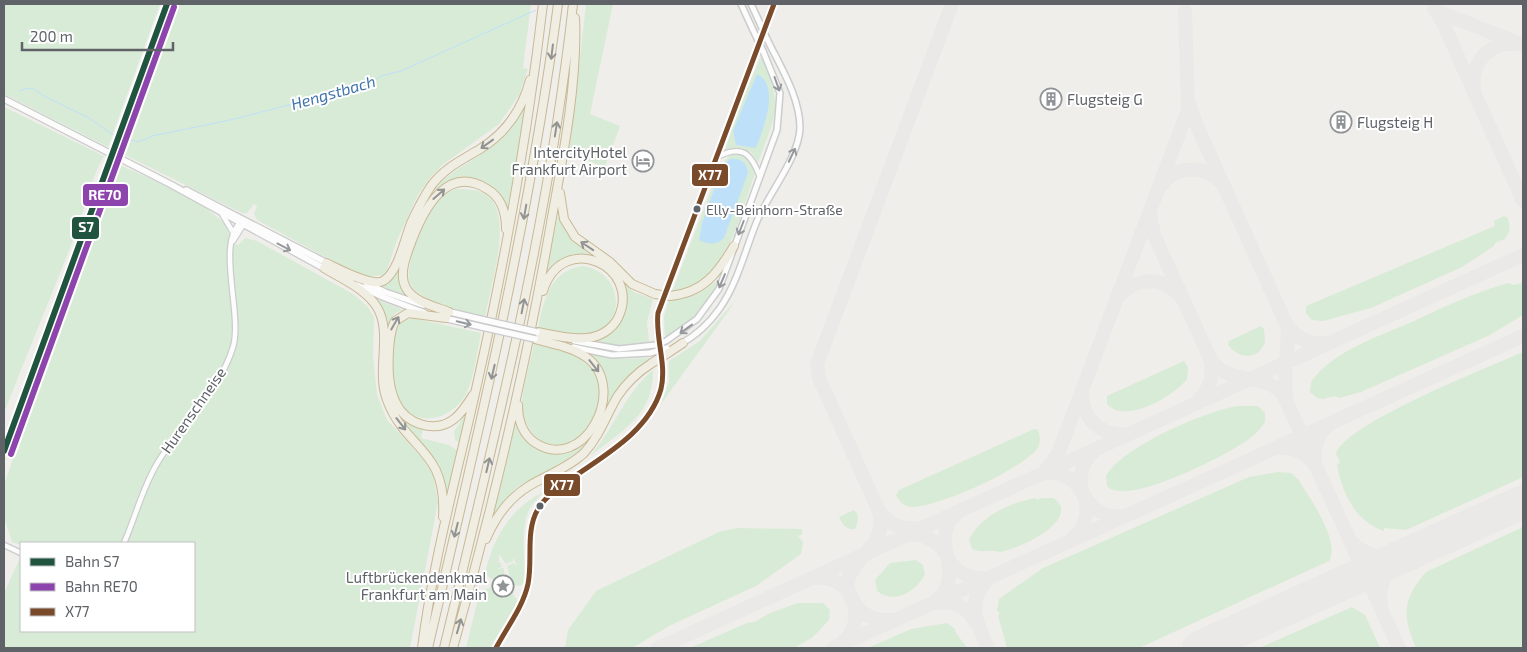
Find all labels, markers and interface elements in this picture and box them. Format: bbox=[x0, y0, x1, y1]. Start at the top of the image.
scale bar bbox=[22, 20, 174, 52]
text: 200 m bbox=[30, 27, 73, 45]
one-way arrow bbox=[547, 44, 557, 60]
water label: Hengstbach bbox=[288, 71, 378, 113]
one-way arrow bbox=[773, 76, 782, 91]
building icon: Flugsteig G bbox=[1039, 87, 1063, 111]
place label: Flugsteig G bbox=[1067, 90, 1143, 108]
building icon: Flugsteig H bbox=[1329, 110, 1353, 134]
place label: Flugsteig H bbox=[1357, 113, 1433, 131]
one-way arrow bbox=[551, 121, 561, 137]
one-way arrow bbox=[480, 139, 494, 149]
place label: IntercityHotel Frankfurt Airport bbox=[512, 143, 628, 178]
one-way arrow bbox=[788, 148, 798, 163]
hotel icon: IntercityHotel Frankfurt Airport bbox=[631, 149, 655, 173]
line badge: X77 bbox=[691, 163, 729, 187]
text: X77 bbox=[698, 166, 723, 183]
line badge: RE70 bbox=[82, 183, 129, 207]
text: RE70 bbox=[88, 186, 122, 203]
one-way arrow bbox=[432, 188, 445, 200]
place label: Elly-Beinhorn-Straße bbox=[706, 201, 843, 218]
one-way arrow bbox=[520, 204, 529, 220]
marker: Elly-Beinhorn-Straße bbox=[692, 204, 702, 214]
line badge: S7 bbox=[71, 216, 100, 240]
text: S7 bbox=[78, 218, 94, 235]
one-way arrow bbox=[736, 220, 745, 235]
one-way arrow bbox=[581, 241, 595, 251]
one-way arrow bbox=[276, 242, 291, 252]
one-way arrow bbox=[717, 273, 727, 288]
one-way arrow bbox=[519, 299, 529, 315]
one-way arrow bbox=[391, 317, 401, 331]
one-way arrow bbox=[456, 319, 472, 328]
one-way arrow bbox=[679, 324, 693, 334]
one-way arrow bbox=[589, 359, 600, 372]
street label: Hurenschneise bbox=[157, 363, 229, 457]
one-way arrow bbox=[488, 363, 497, 379]
one-way arrow bbox=[395, 417, 406, 430]
one-way arrow bbox=[484, 457, 493, 473]
line badge: X77 bbox=[543, 473, 581, 497]
text: X77 bbox=[550, 476, 575, 493]
unlabelled marker bbox=[535, 501, 545, 511]
one-way arrow bbox=[451, 521, 460, 537]
legend bbox=[20, 542, 195, 632]
text: Bahn S7 bbox=[65, 552, 120, 570]
place label: Luftbrückendenkmal Frankfurt am Main bbox=[346, 568, 488, 603]
place icon: Luftbrückendenkmal Frankfurt am Main bbox=[491, 574, 515, 598]
text: Bahn RE70 bbox=[65, 577, 138, 595]
text: X77 bbox=[65, 602, 90, 620]
one-way arrow bbox=[455, 618, 465, 634]

